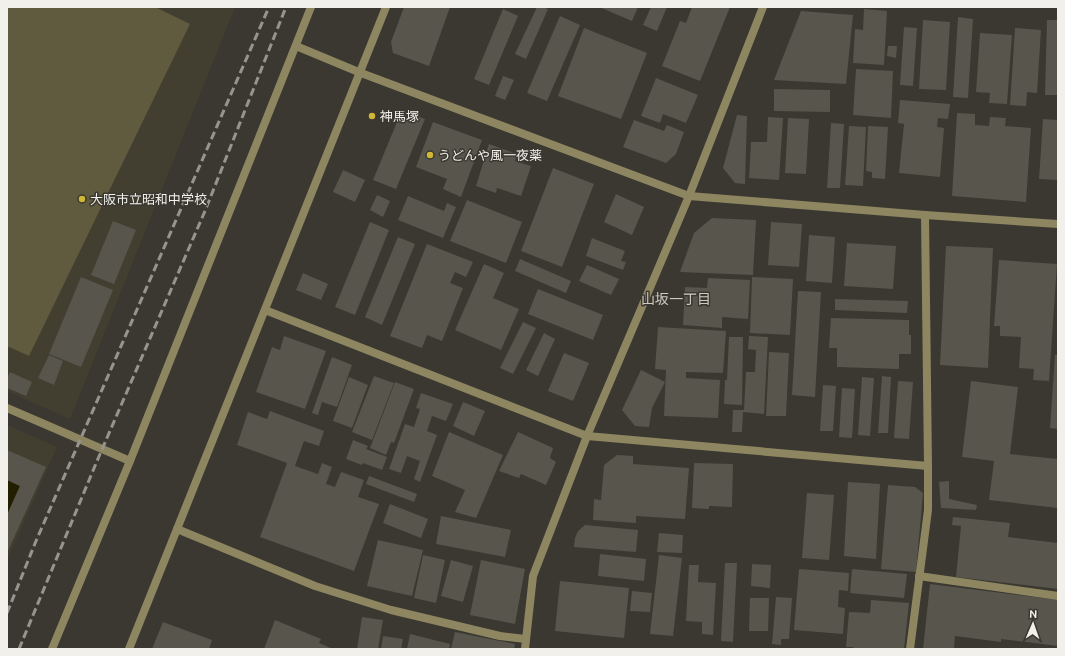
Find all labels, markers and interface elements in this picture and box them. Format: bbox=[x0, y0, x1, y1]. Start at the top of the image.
place label: 神馬塚 bbox=[380, 109, 419, 123]
marker: 神馬塚 bbox=[367, 111, 377, 121]
place label: うどんや風一夜薬 bbox=[438, 148, 542, 162]
marker: うどんや風一夜薬 bbox=[425, 150, 435, 160]
place label: 大阪市立昭和中学校 bbox=[90, 192, 207, 206]
marker: 大阪市立昭和中学校 bbox=[77, 194, 87, 204]
district label: 山坂一丁目 bbox=[641, 291, 711, 307]
north arrow bbox=[1013, 604, 1053, 644]
text: N bbox=[1029, 608, 1038, 620]

